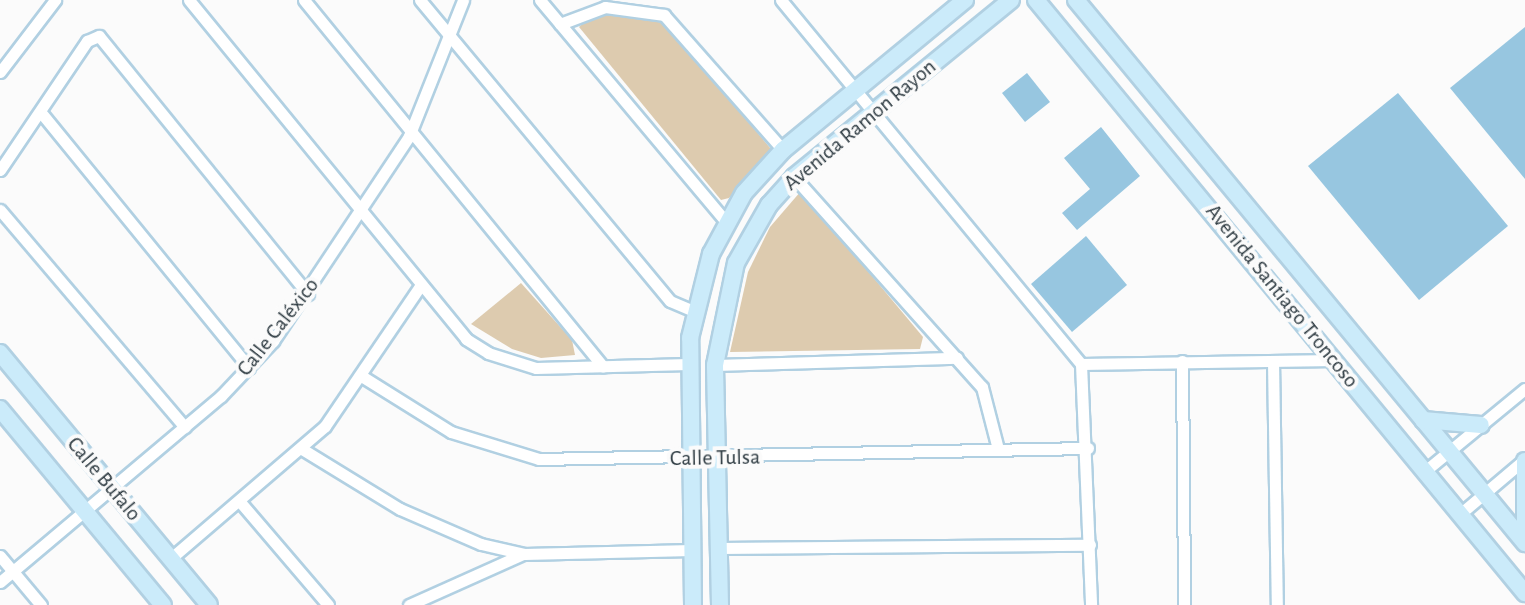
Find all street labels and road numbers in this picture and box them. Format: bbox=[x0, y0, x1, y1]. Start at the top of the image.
street label: Avenida Ramon Rayon bbox=[778, 54, 942, 196]
street label: Avenida Santiago Troncoso bbox=[1200, 199, 1364, 393]
street label: Calle Caléxico bbox=[231, 273, 325, 381]
street label: Calle Bufalo bbox=[61, 431, 147, 527]
street label: Calle Tulsa bbox=[670, 444, 760, 472]

